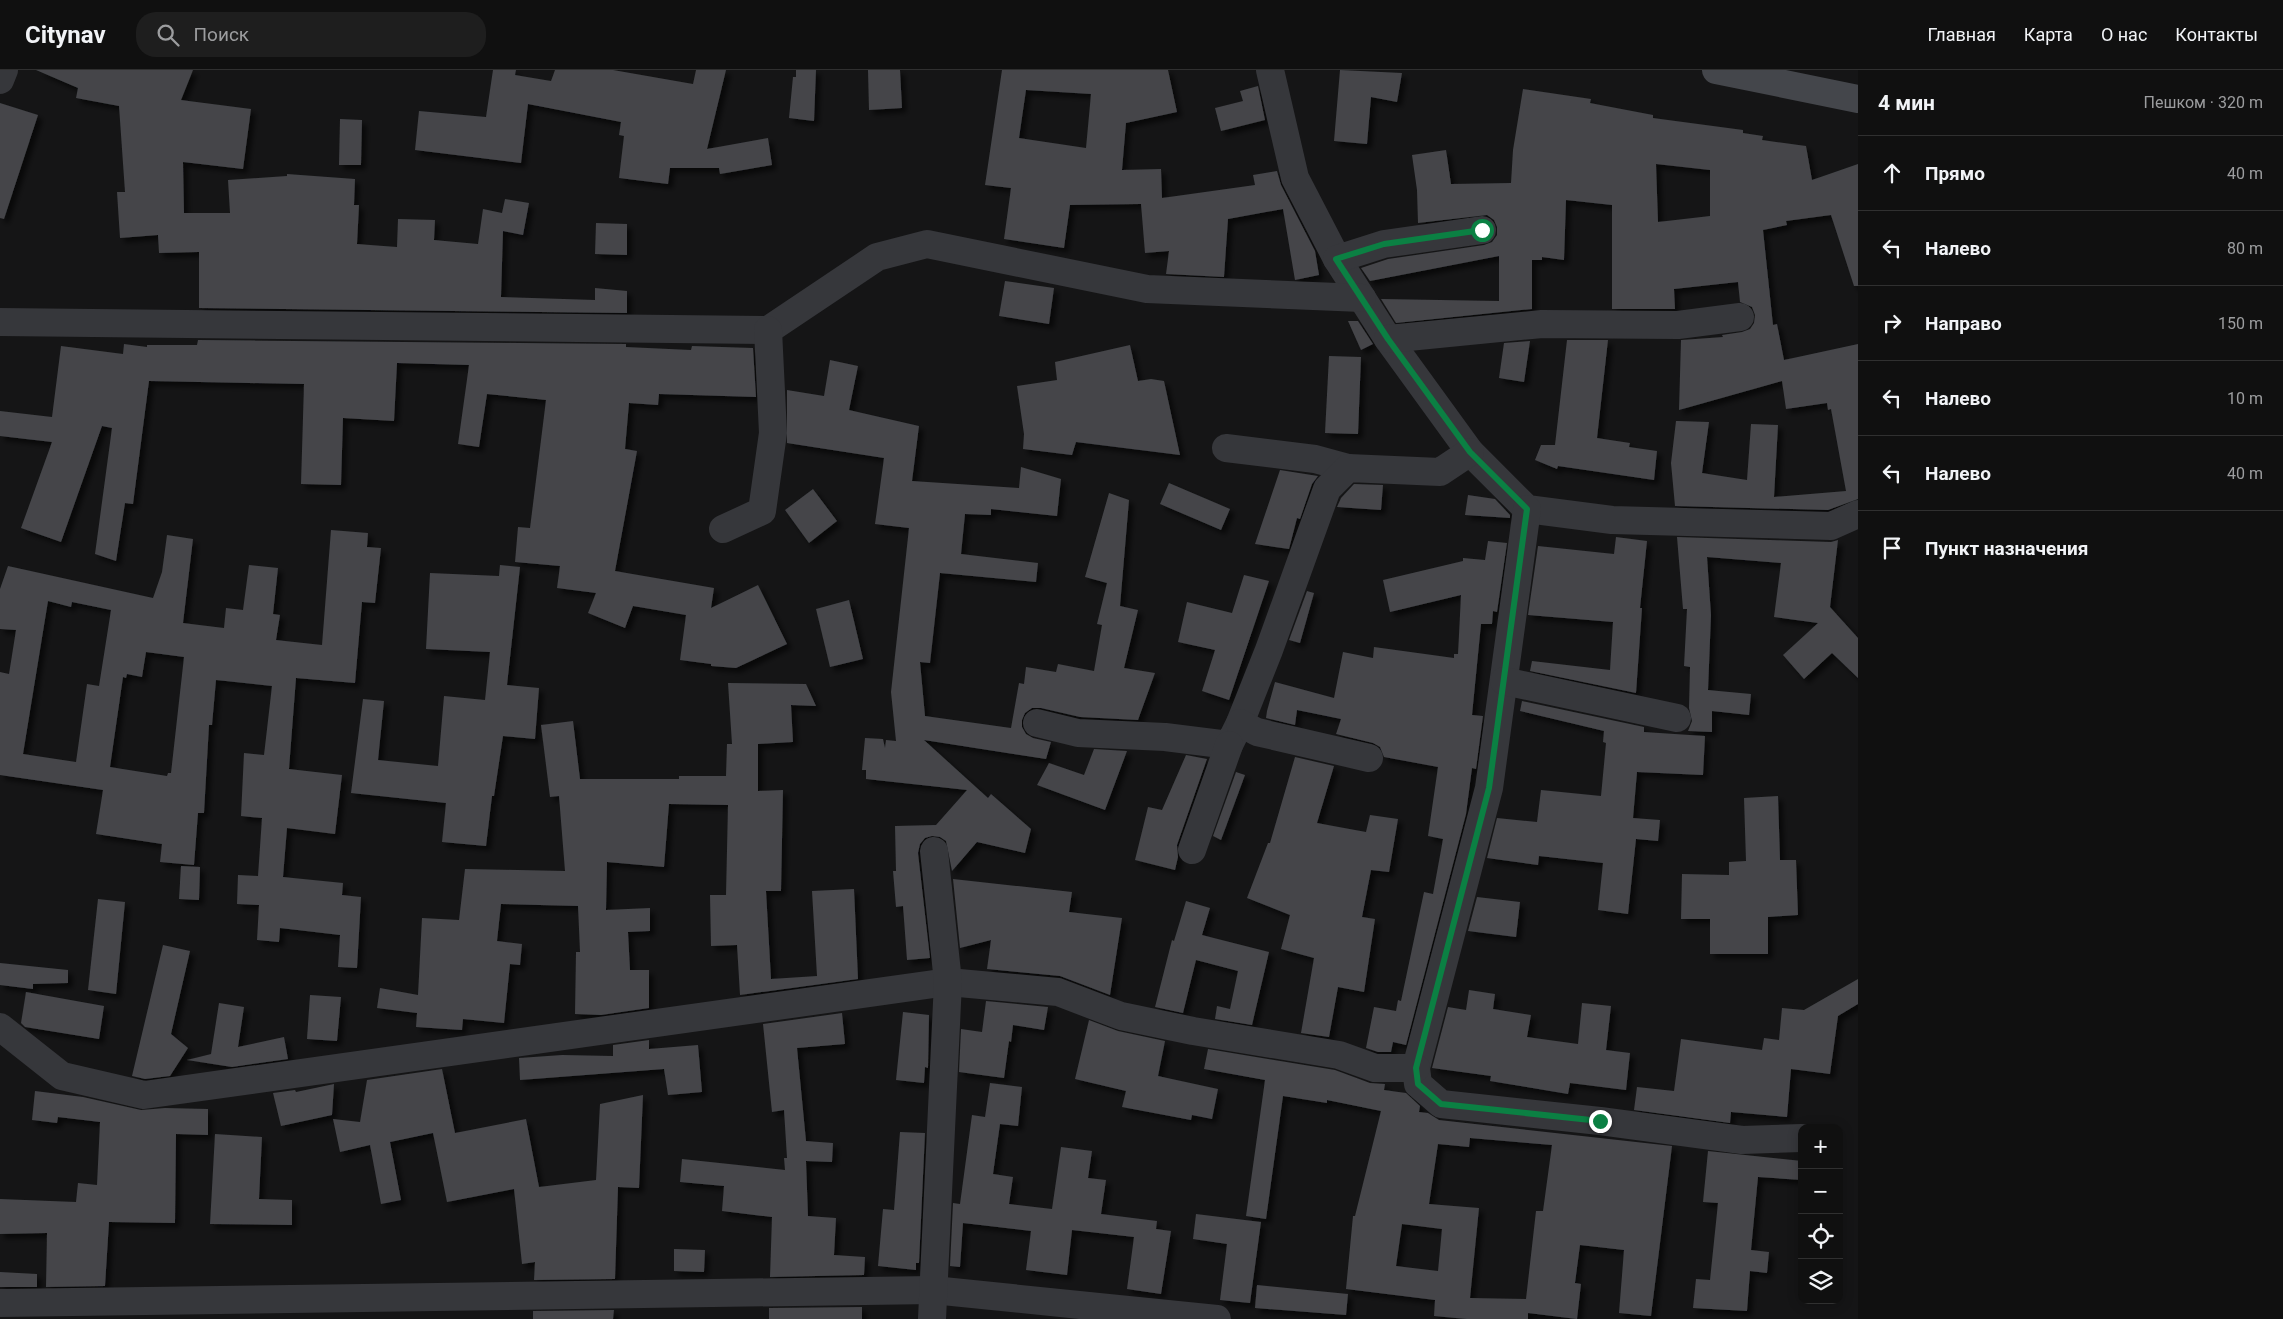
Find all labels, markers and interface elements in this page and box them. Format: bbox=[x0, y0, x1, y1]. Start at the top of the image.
search box bbox=[136, 12, 486, 57]
text: Citynav bbox=[25, 21, 106, 49]
icon: search bbox=[154, 21, 182, 49]
text: Поиск bbox=[194, 23, 249, 46]
text: Главная bbox=[1927, 24, 1996, 45]
text: Карта bbox=[2024, 24, 2073, 45]
text: О нас bbox=[2101, 24, 2147, 45]
text: Контакты bbox=[2175, 24, 2258, 45]
text: 4 мин bbox=[1878, 91, 1935, 115]
text: Пешком · 320 m bbox=[2144, 93, 2263, 112]
icon: ahead bbox=[1878, 159, 1906, 187]
text: Прямо bbox=[1925, 162, 1985, 185]
text: 40 m bbox=[2227, 164, 2263, 183]
route start bbox=[1471, 219, 1494, 242]
icon: left bbox=[1878, 234, 1906, 262]
text: Налево bbox=[1925, 237, 1991, 260]
text: 80 m bbox=[2227, 239, 2263, 258]
icon: right bbox=[1878, 309, 1906, 337]
text: Направо bbox=[1925, 312, 2002, 335]
text: 150 m bbox=[2218, 314, 2263, 333]
icon: left bbox=[1878, 384, 1906, 412]
text: Налево bbox=[1925, 387, 1991, 410]
text: 10 m bbox=[2227, 389, 2263, 408]
icon: left bbox=[1878, 459, 1906, 487]
text: Налево bbox=[1925, 462, 1991, 485]
text: 40 m bbox=[2227, 464, 2263, 483]
icon: arrive bbox=[1878, 534, 1906, 562]
text: Пункт назначения bbox=[1925, 537, 2088, 560]
route end bbox=[1589, 1110, 1612, 1133]
map controls bbox=[1798, 1124, 1843, 1304]
button: + bbox=[1798, 1124, 1843, 1169]
button: − bbox=[1798, 1169, 1843, 1214]
button: locate bbox=[1798, 1214, 1843, 1259]
button: layers bbox=[1798, 1259, 1843, 1304]

